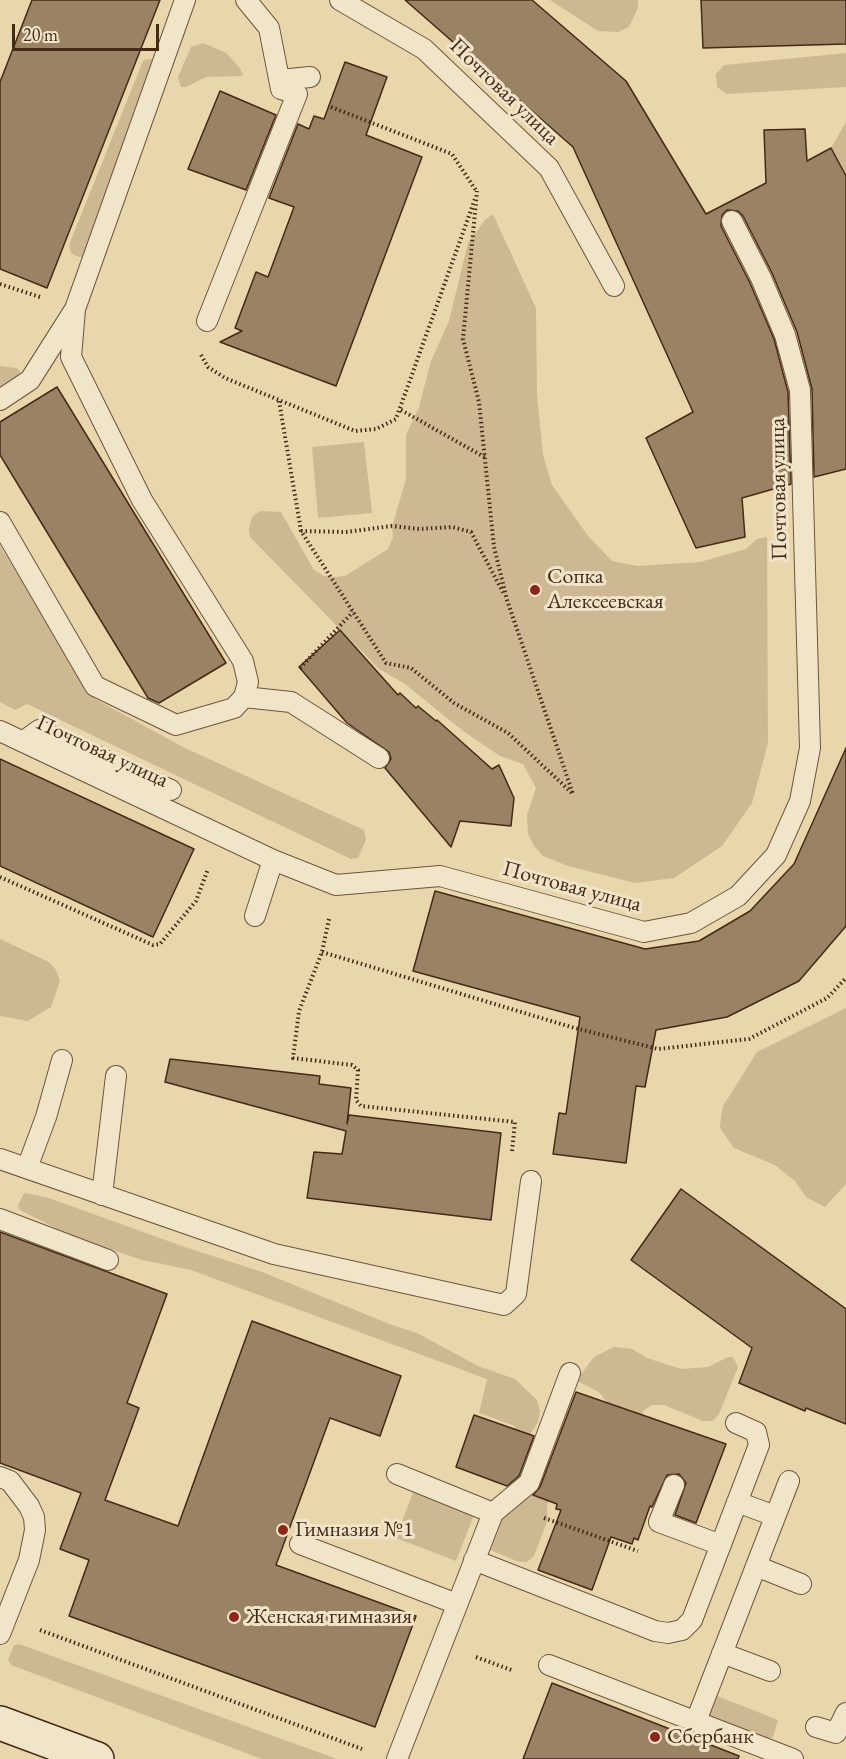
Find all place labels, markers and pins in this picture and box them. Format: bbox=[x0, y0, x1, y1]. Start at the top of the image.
place label: Сопка Алексеевская bbox=[547, 564, 664, 616]
marker: Сопка Алексеевская bbox=[528, 583, 542, 597]
place label: Гимназия №1 bbox=[295, 1517, 413, 1543]
marker: Гимназия №1 bbox=[276, 1523, 290, 1537]
place label: Женская гимназия bbox=[246, 1604, 412, 1630]
marker: Женская гимназия bbox=[227, 1610, 241, 1624]
place label: Сбербанк bbox=[667, 1724, 754, 1750]
marker: Сбербанк bbox=[648, 1730, 662, 1744]

